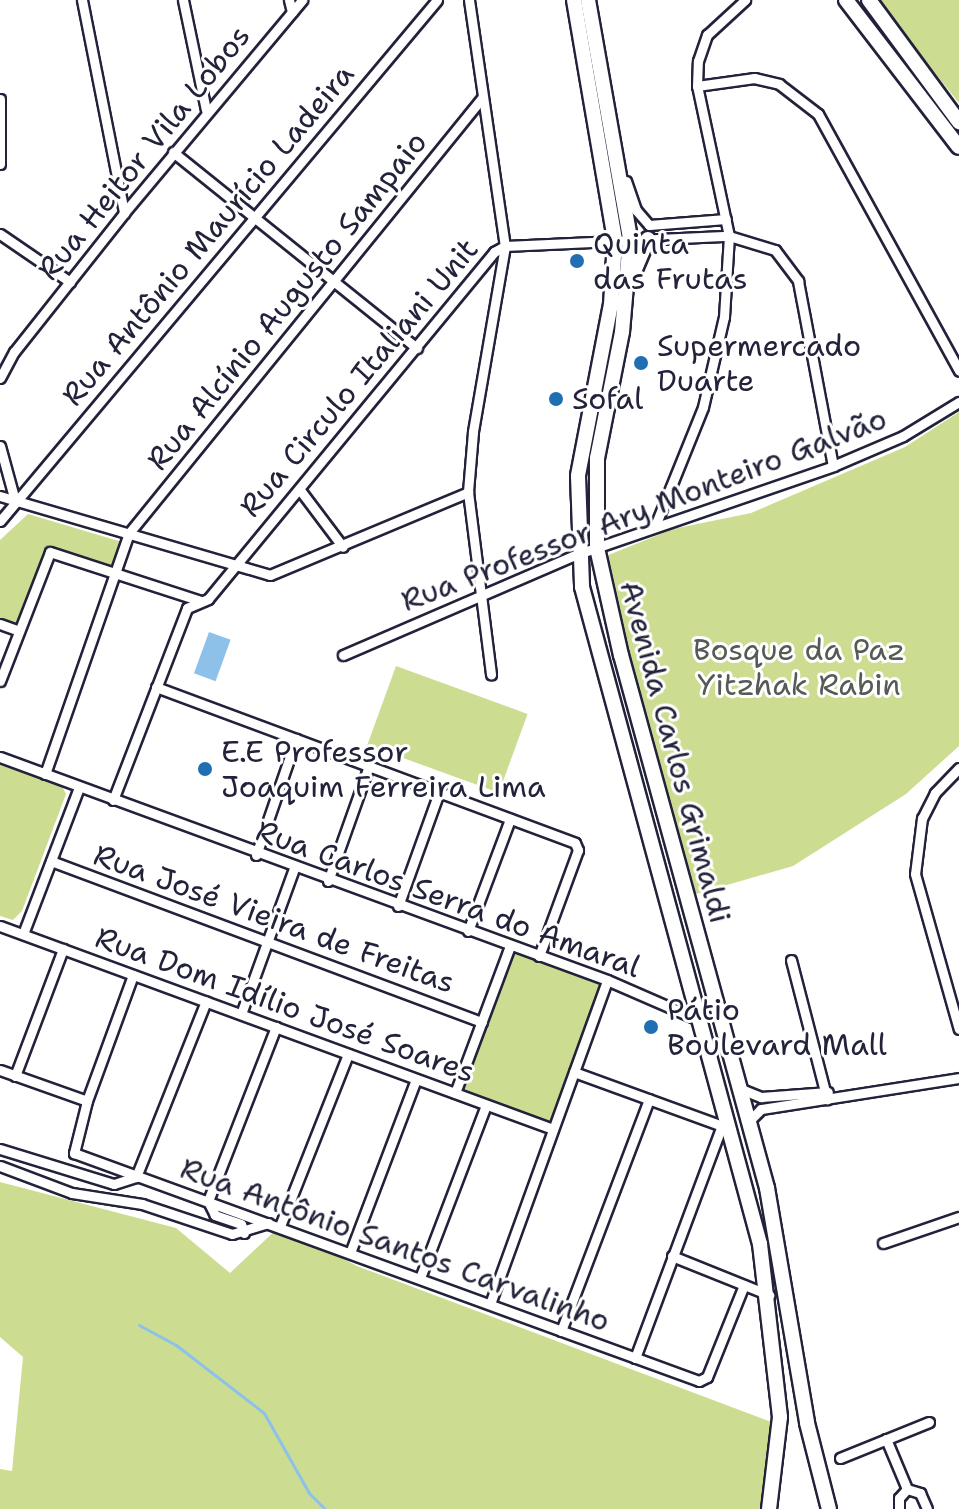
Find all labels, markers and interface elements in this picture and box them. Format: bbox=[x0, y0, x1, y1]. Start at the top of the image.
street label: Rua Heitor Vila Lobos bbox=[30, 18, 258, 288]
street label: Rua Antônio Maurício Ladeira bbox=[54, 57, 362, 413]
street label: Rua Alcínio Augusto Sampaio bbox=[139, 125, 435, 477]
place label: Quinta das Frutas bbox=[593, 226, 748, 296]
street label: Rua Circulo Italiani Unit bbox=[232, 232, 486, 524]
marker: Quinta das Frutas bbox=[568, 252, 586, 270]
place label: Supermercado Duarte bbox=[657, 328, 861, 398]
marker: Supermercado Duarte bbox=[632, 354, 650, 372]
place label: Sofal bbox=[572, 381, 643, 417]
marker: Sofal bbox=[547, 390, 565, 408]
street label: Rua Professor Ary Monteiro Galvão bbox=[396, 401, 892, 619]
street label: Avenida Carlos Grimaldi bbox=[612, 577, 738, 927]
park label: Bosque da Paz Yitzhak Rabin bbox=[693, 632, 905, 702]
place label: E.E Professor Joaquim Ferreira Lima bbox=[221, 734, 546, 804]
marker: E.E Professor Joaquim Ferreira Lima bbox=[196, 760, 214, 778]
street label: Rua Carlos Serra do Amaral bbox=[251, 813, 645, 985]
street label: Rua José Vieira de Freitas bbox=[89, 837, 459, 1001]
street label: Rua Dom Idílio José Soares bbox=[90, 919, 480, 1091]
place label: Pátio Boulevard Mall bbox=[667, 992, 887, 1062]
marker: Pátio Boulevard Mall bbox=[642, 1018, 660, 1036]
street label: Rua Antônio Santos Carvalinho bbox=[175, 1150, 615, 1340]

